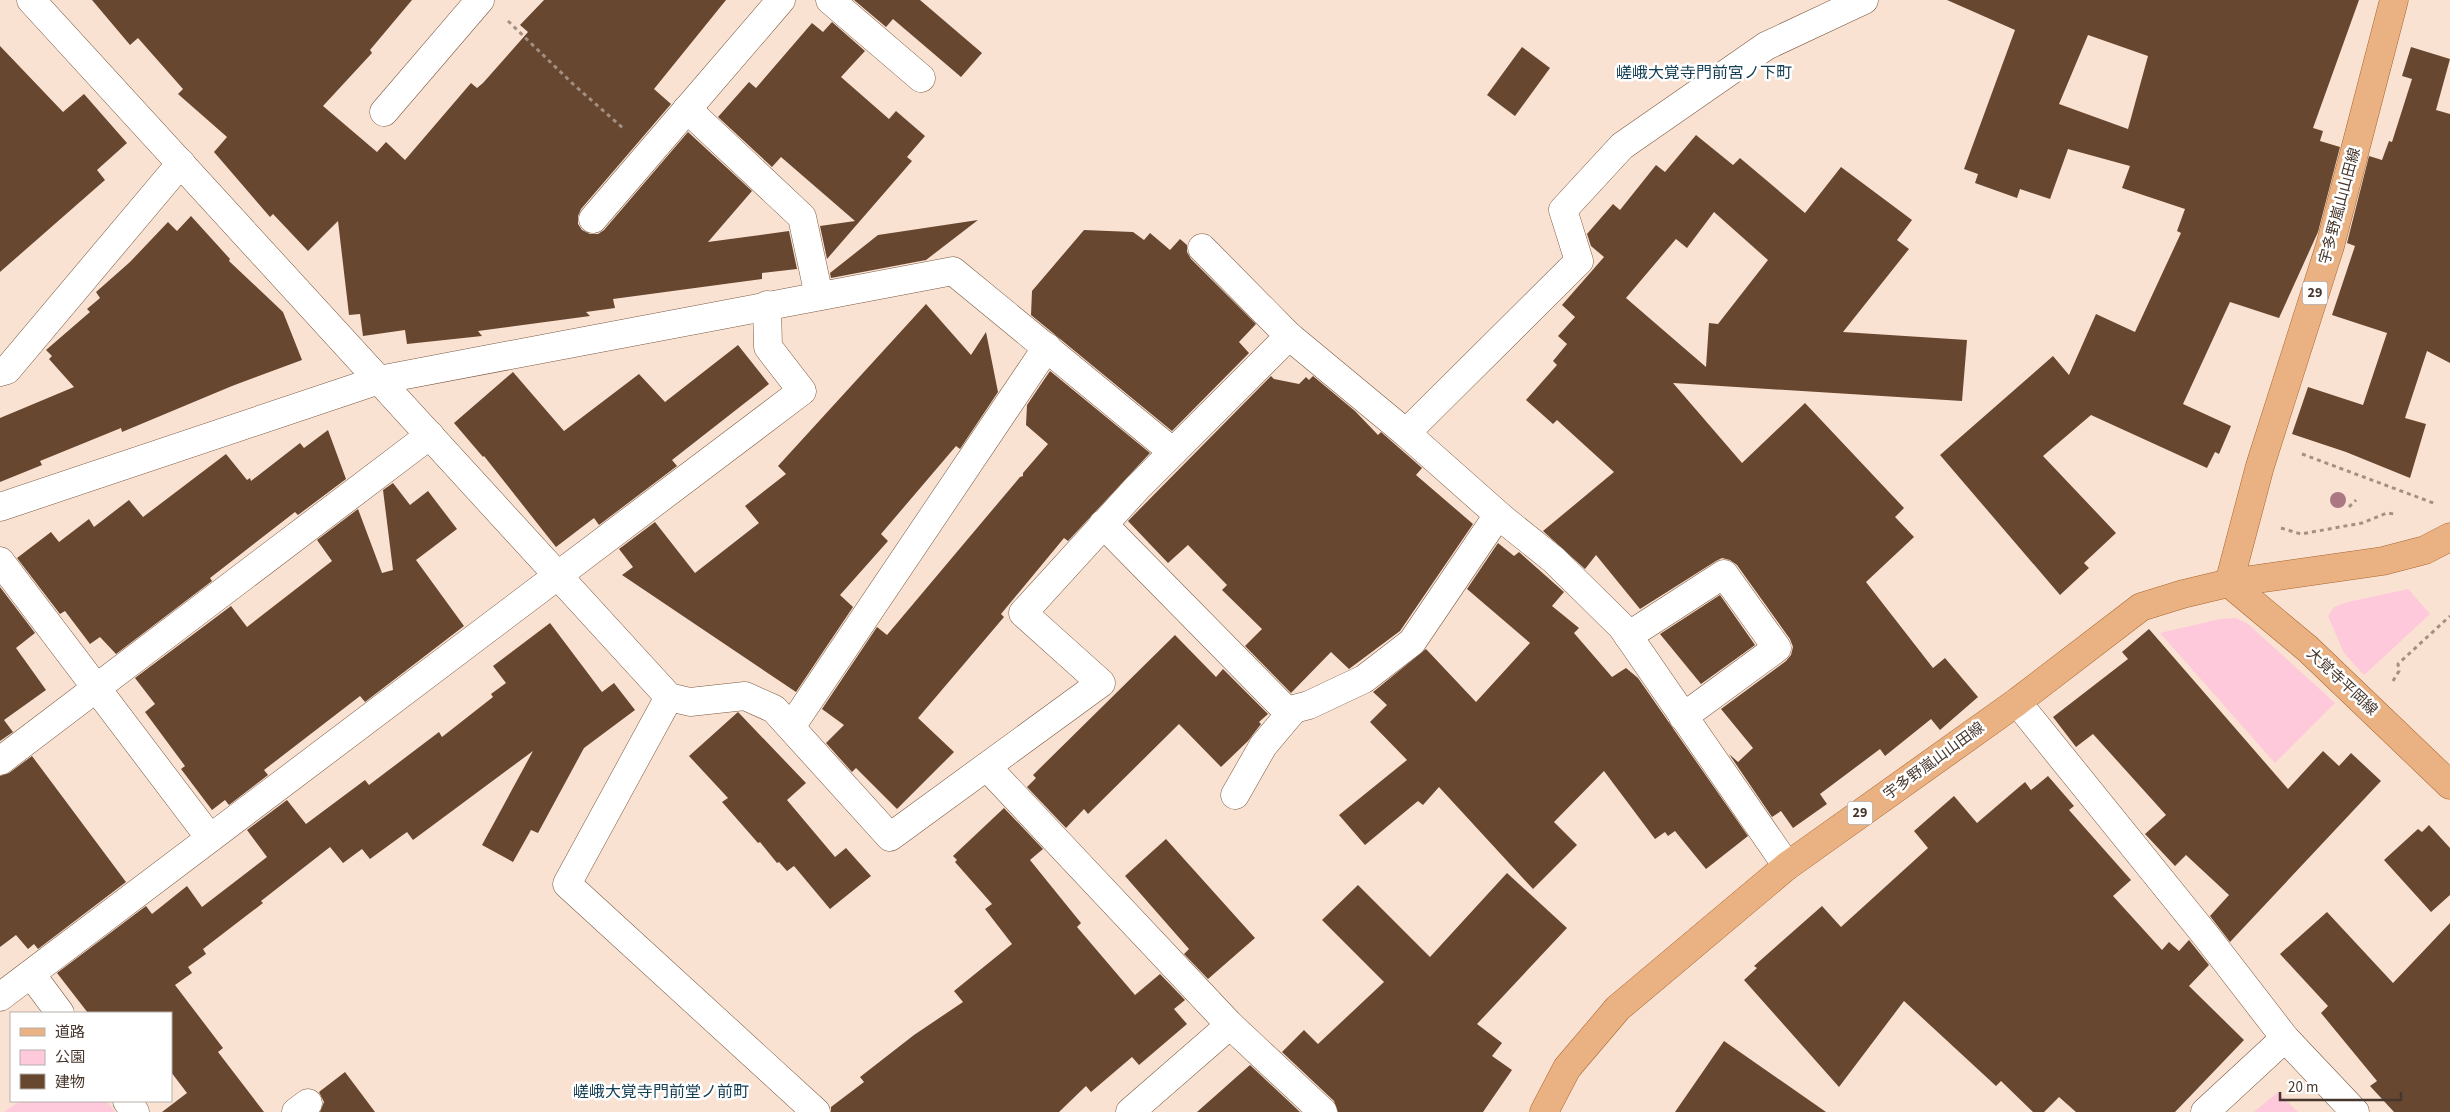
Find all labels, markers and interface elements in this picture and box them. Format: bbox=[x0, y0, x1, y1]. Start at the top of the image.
district label: 嵯峨大覚寺門前宮ノ下町 bbox=[1616, 62, 1792, 84]
street label: 宇多野嵐山山田線 bbox=[2314, 145, 2366, 267]
road number: 29 bbox=[2302, 282, 2328, 304]
street label: 大覚寺平岡線 bbox=[2302, 644, 2382, 720]
street label: 宇多野嵐山山田線 bbox=[1879, 717, 1989, 805]
road number: 29 bbox=[1848, 801, 1872, 824]
legend bbox=[10, 1012, 172, 1102]
text: 道路 bbox=[55, 1022, 85, 1043]
text: 公園 bbox=[55, 1047, 85, 1068]
scale bar bbox=[2280, 1070, 2401, 1102]
text: 建物 bbox=[55, 1072, 85, 1093]
text: 20 m bbox=[2288, 1077, 2318, 1098]
district label: 嵯峨大覚寺門前堂ノ前町 bbox=[573, 1081, 749, 1103]

